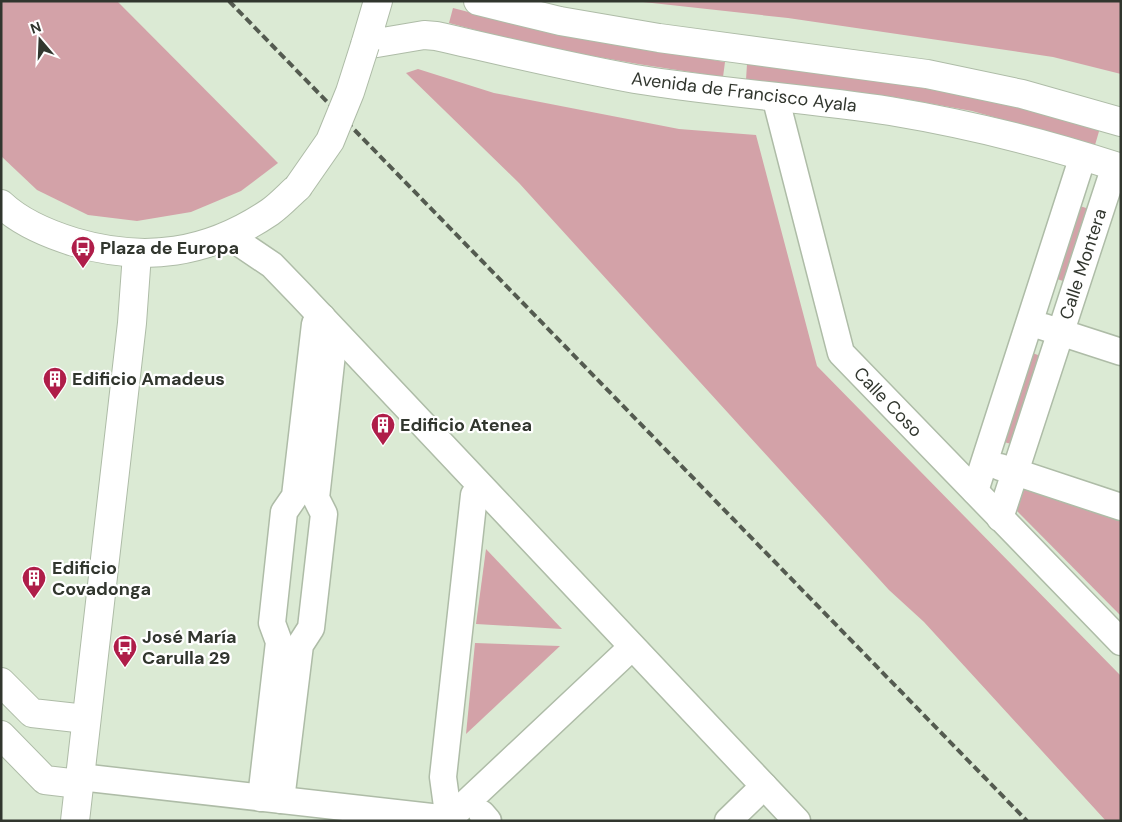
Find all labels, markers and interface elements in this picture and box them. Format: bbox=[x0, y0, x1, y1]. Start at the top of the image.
north arrow bbox=[15, 15, 65, 65]
text: N bbox=[28, 18, 44, 38]
street label: Avenida de Francisco Ayala bbox=[630, 66, 858, 118]
street label: Calle Montera bbox=[1054, 205, 1112, 323]
bus stop icon: Plaza de Europa bbox=[70, 235, 96, 269]
place label: Plaza de Europa bbox=[100, 236, 239, 260]
street label: Calle Coso bbox=[848, 362, 928, 442]
building icon: Edificio Amadeus bbox=[42, 366, 68, 400]
place label: Edificio Amadeus bbox=[72, 367, 225, 391]
building icon: Edificio Atenea bbox=[370, 412, 396, 446]
place label: Edificio Atenea bbox=[400, 413, 532, 437]
place label: Edificio Covadonga bbox=[52, 556, 151, 601]
building icon: Edificio Covadonga bbox=[21, 565, 47, 599]
place label: José María Carulla 29 bbox=[142, 625, 237, 670]
bus stop icon: José María Carulla 29 bbox=[112, 634, 138, 668]

